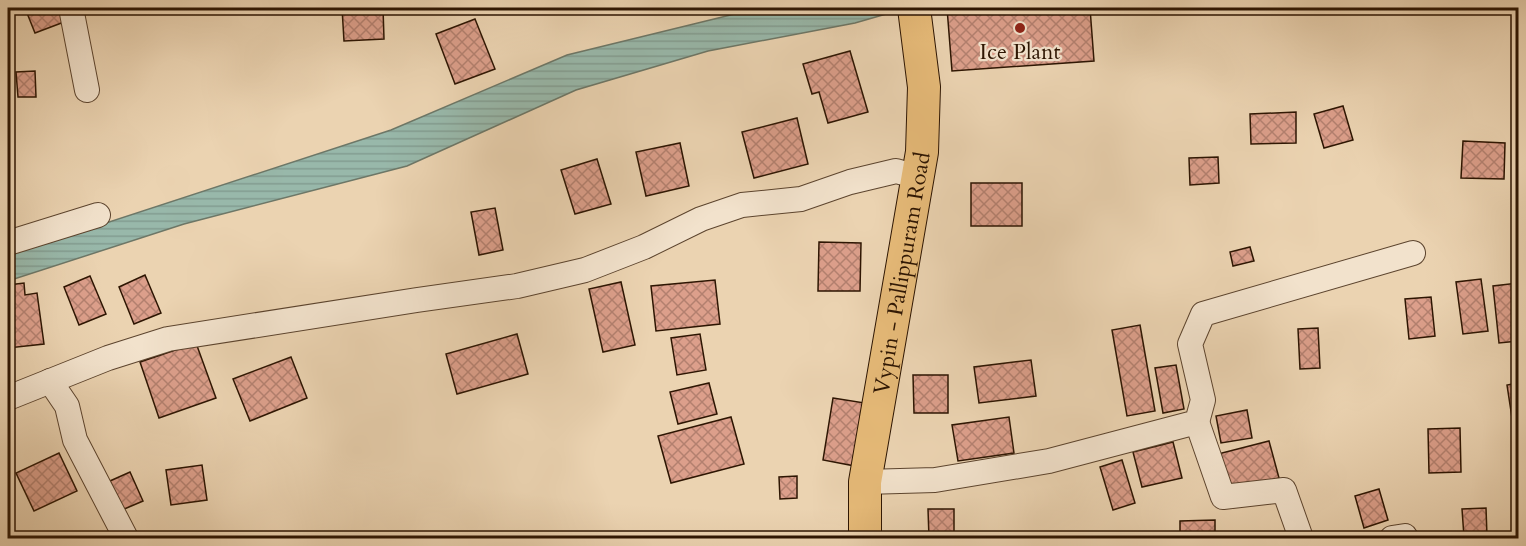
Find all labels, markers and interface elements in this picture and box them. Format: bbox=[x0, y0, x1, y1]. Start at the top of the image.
marker: Ice Plant bbox=[1013, 21, 1027, 35]
place label: Ice Plant bbox=[979, 37, 1061, 67]
street label: Vypin - Pallippuram Road bbox=[866, 149, 938, 397]

